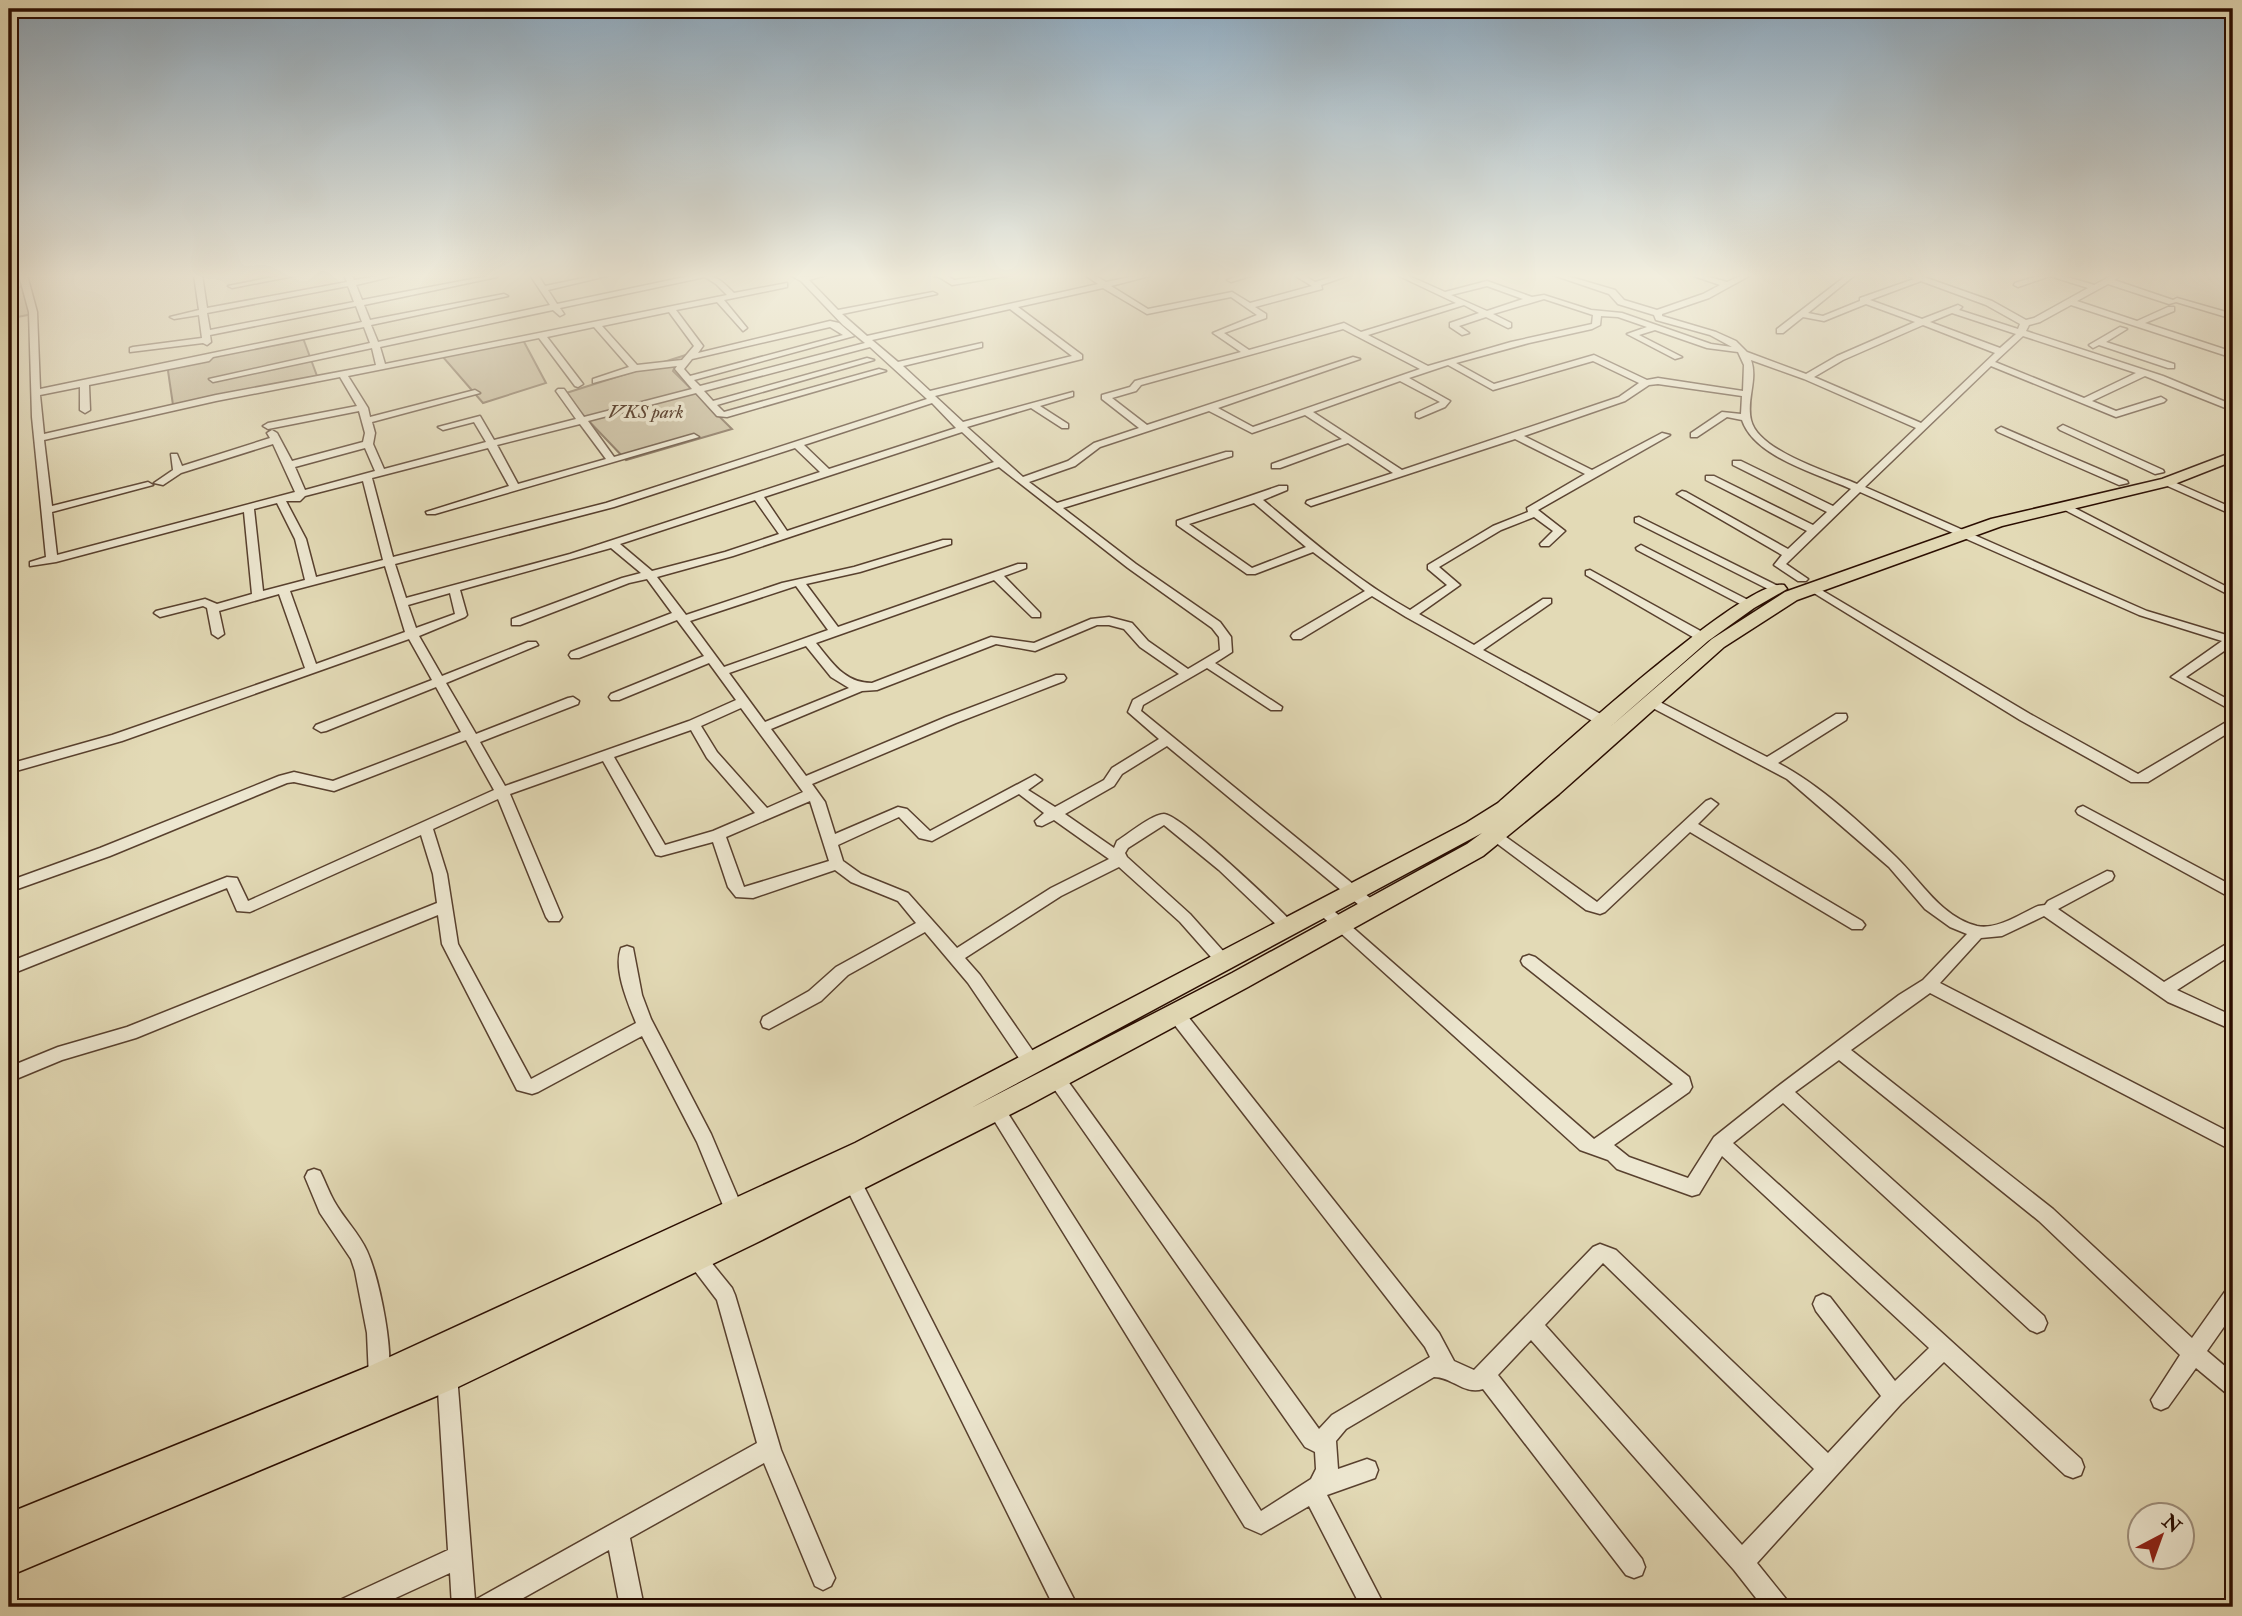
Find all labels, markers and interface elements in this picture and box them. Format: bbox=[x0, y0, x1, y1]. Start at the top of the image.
park label: VKS park bbox=[608, 400, 684, 424]
north arrow bbox=[2126, 1500, 2196, 1570]
text: N bbox=[2156, 1509, 2187, 1539]

